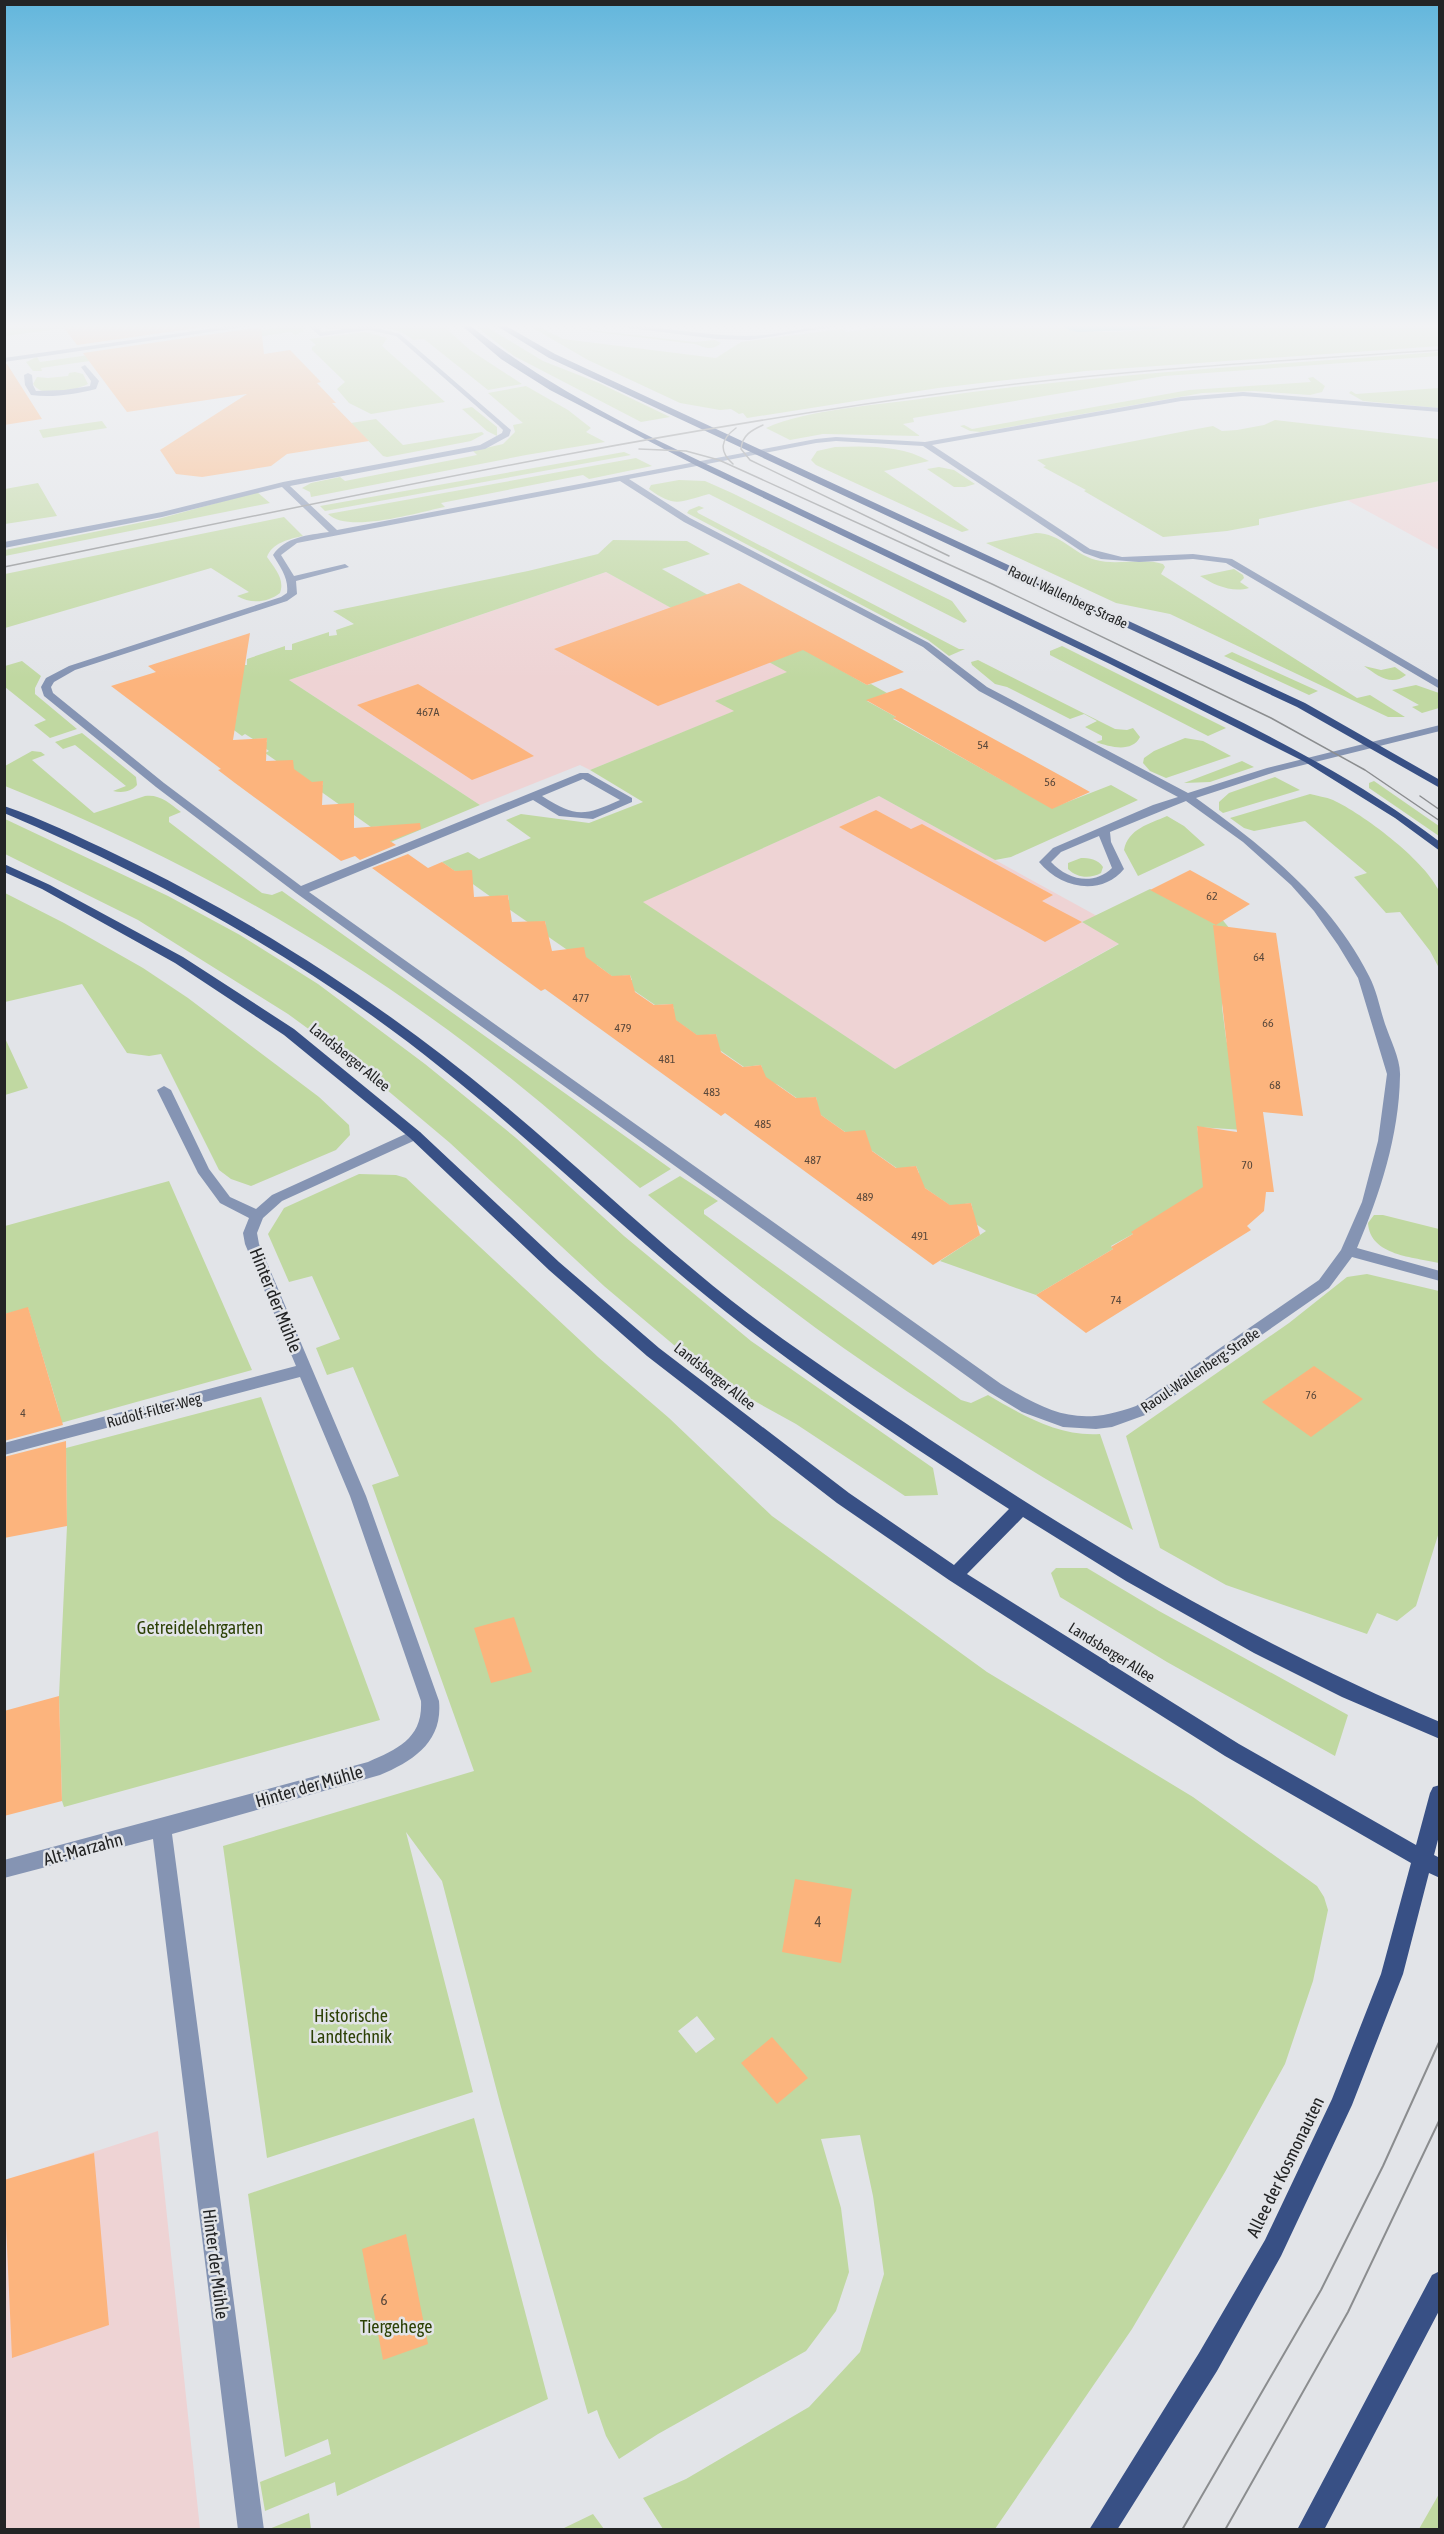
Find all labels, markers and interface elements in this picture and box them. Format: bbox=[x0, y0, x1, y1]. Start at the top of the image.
street label: Raoul-Wallenberg-Straße bbox=[1006, 562, 1130, 632]
house number: 467A bbox=[417, 705, 440, 719]
house number: 54 bbox=[977, 738, 989, 752]
house number: 56 bbox=[1044, 775, 1056, 789]
house number: 62 bbox=[1206, 889, 1218, 903]
house number: 64 bbox=[1253, 950, 1265, 964]
house number: 477 bbox=[573, 991, 590, 1005]
house number: 66 bbox=[1262, 1016, 1274, 1030]
street label: Landsberger Allee bbox=[306, 1019, 394, 1095]
house number: 479 bbox=[615, 1021, 632, 1035]
house number: 481 bbox=[659, 1052, 676, 1066]
house number: 68 bbox=[1269, 1078, 1281, 1092]
house number: 483 bbox=[704, 1085, 720, 1099]
house number: 485 bbox=[755, 1117, 771, 1131]
house number: 487 bbox=[805, 1153, 822, 1167]
house number: 70 bbox=[1241, 1158, 1253, 1172]
house number: 489 bbox=[857, 1190, 874, 1204]
house number: 491 bbox=[912, 1229, 929, 1243]
street label: Hinter der Mühle bbox=[245, 1245, 307, 1355]
house number: 74 bbox=[1110, 1293, 1122, 1307]
street label: Raoul-Wallenberg-Straße bbox=[1137, 1324, 1263, 1416]
street label: Landsberger Allee bbox=[671, 1339, 759, 1413]
house number: 76 bbox=[1305, 1388, 1317, 1402]
street label: Rudolf-Filter-Weg bbox=[105, 1389, 204, 1431]
house number: 4 bbox=[20, 1406, 26, 1420]
park label: Getreidelehrgarten bbox=[137, 1617, 263, 1638]
street label: Landsberger Allee bbox=[1066, 1619, 1158, 1685]
street label: Hinter der Mühle bbox=[253, 1761, 365, 1811]
street label: Alt-Marzahn bbox=[41, 1828, 125, 1870]
house number: 4 bbox=[814, 1913, 822, 1930]
park label: Historische Landtechnik bbox=[310, 2005, 392, 2047]
street label: Allee der Kosmonauten bbox=[1242, 2093, 1328, 2241]
street label: Hinter der Mühle bbox=[199, 2208, 233, 2320]
house number: 6 bbox=[380, 2291, 388, 2308]
park label: Tiergehege bbox=[360, 2316, 432, 2337]

